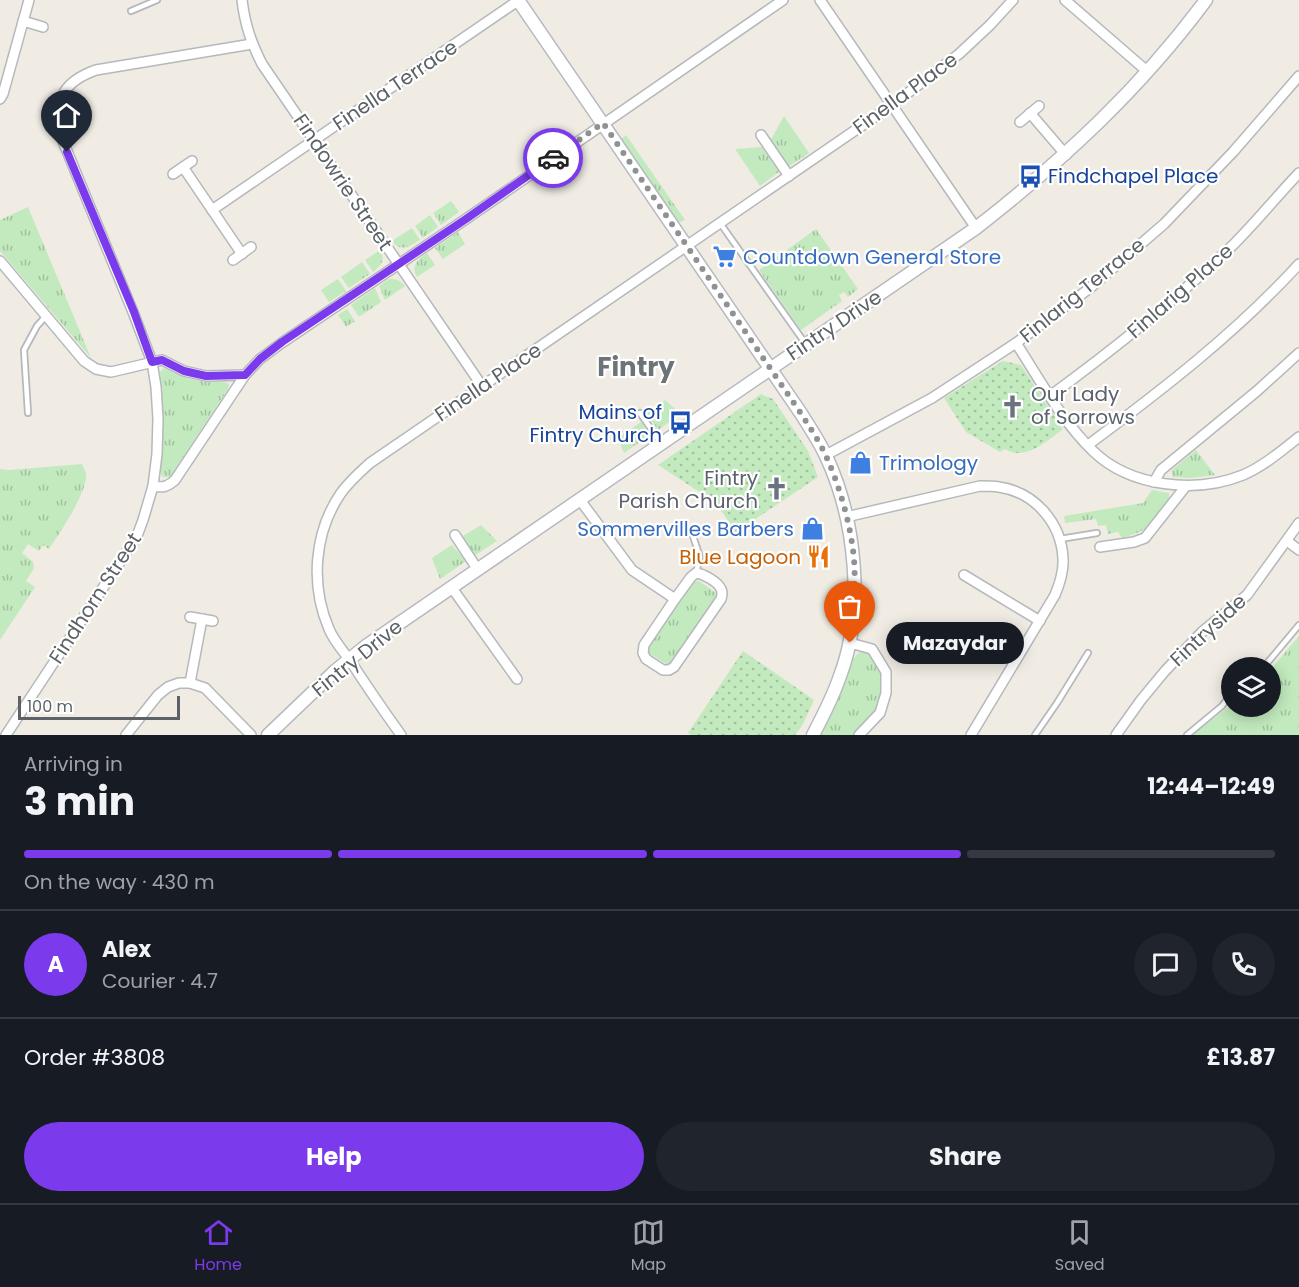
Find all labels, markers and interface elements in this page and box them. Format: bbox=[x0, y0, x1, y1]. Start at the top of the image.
street label: Finella Terrace bbox=[327, 33, 463, 137]
street label: Finella Place bbox=[847, 45, 963, 141]
pin bbox=[41, 90, 92, 152]
icon: home bbox=[50, 99, 83, 132]
street label: Findowrie Street bbox=[287, 108, 399, 256]
courier bbox=[523, 128, 583, 188]
icon: car bbox=[537, 142, 570, 175]
place label: Findchapel Place bbox=[1048, 162, 1219, 190]
bus stop icon: Findchapel Place bbox=[1017, 163, 1043, 189]
street label: Finlarig Terrace bbox=[1013, 231, 1151, 349]
street label: Finlarig Place bbox=[1121, 237, 1239, 345]
place label: Countdown General Store bbox=[743, 243, 1001, 271]
supermarket icon: Countdown General Store bbox=[712, 244, 738, 270]
street label: Fintry Drive bbox=[781, 283, 887, 367]
street label: Finella Place bbox=[429, 336, 547, 428]
district label: Fintry bbox=[597, 349, 675, 385]
place label: Our Lady of Sorrows bbox=[1031, 380, 1135, 431]
church icon: Our Lady of Sorrows bbox=[1000, 393, 1026, 419]
place label: Mains of Fintry Church bbox=[529, 398, 662, 449]
bus stop icon: Mains of Fintry Church bbox=[667, 410, 693, 436]
place label: Trimology bbox=[879, 449, 978, 477]
shop icon: Trimology bbox=[848, 450, 874, 476]
place label: Fintry Parish Church bbox=[619, 464, 758, 515]
church icon: Fintry Parish Church bbox=[763, 476, 789, 502]
place label: Sommervilles Barbers bbox=[577, 515, 794, 543]
shop icon: Sommervilles Barbers bbox=[799, 516, 825, 542]
street label: Findhorn Street bbox=[42, 527, 148, 669]
place label: Blue Lagoon bbox=[679, 543, 801, 571]
restaurant icon: Blue Lagoon bbox=[806, 544, 832, 570]
pin bbox=[824, 581, 875, 643]
street label: Fintryside bbox=[1164, 587, 1252, 673]
icon: bag bbox=[833, 590, 866, 623]
street label: Fintry Drive bbox=[306, 613, 408, 703]
callout: Mazaydar bbox=[886, 622, 1024, 664]
text: Mazaydar bbox=[903, 629, 1007, 657]
map controls bbox=[1221, 657, 1281, 717]
button: layers bbox=[1221, 657, 1281, 717]
scale bar bbox=[18, 693, 180, 720]
text: 100 m bbox=[27, 695, 73, 718]
text: Arriving in bbox=[24, 750, 123, 778]
text: 12:44–12:49 bbox=[1147, 771, 1275, 802]
text: 3 min bbox=[24, 774, 135, 829]
text: On the way · 430 m bbox=[24, 868, 215, 896]
button: chat bbox=[1134, 933, 1197, 996]
button: phone bbox=[1212, 933, 1275, 996]
text: Alex bbox=[102, 934, 151, 965]
text: A bbox=[47, 949, 64, 980]
text: Courier · 4.7 bbox=[102, 967, 218, 995]
text: Order #3808 bbox=[24, 1042, 165, 1073]
text: £13.87 bbox=[1207, 1042, 1275, 1073]
button: Help bbox=[24, 1122, 644, 1191]
button: Share bbox=[656, 1122, 1275, 1191]
tab: Home bbox=[194, 1216, 242, 1277]
tab: Map bbox=[631, 1216, 666, 1277]
tab: Saved bbox=[1055, 1216, 1105, 1277]

